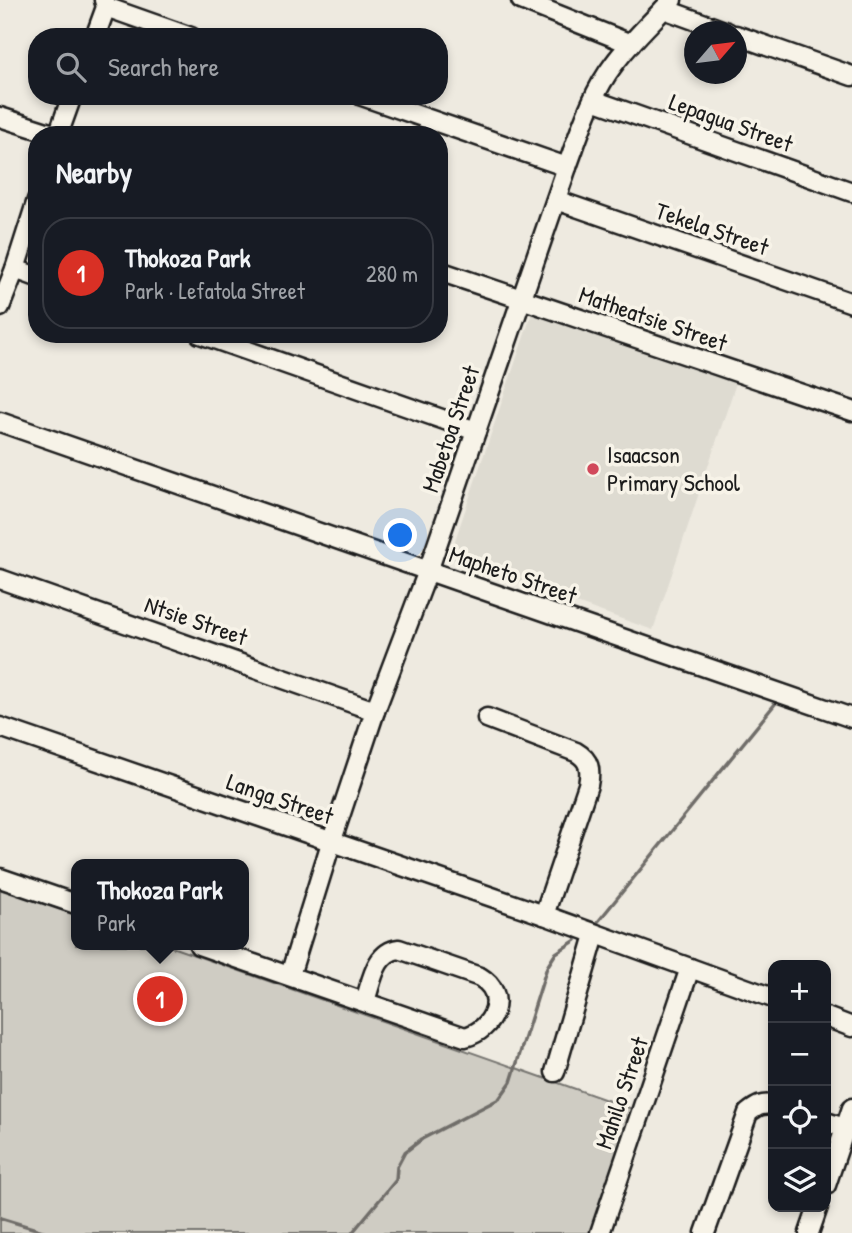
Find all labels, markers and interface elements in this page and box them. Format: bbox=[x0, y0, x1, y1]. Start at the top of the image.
north arrow bbox=[684, 21, 747, 84]
search box bbox=[28, 28, 448, 105]
icon: search bbox=[52, 48, 90, 86]
text: Search here bbox=[108, 49, 219, 84]
street label: Lepagua Street bbox=[665, 85, 798, 159]
text: Nearby bbox=[56, 152, 132, 192]
street label: Tekela Street bbox=[652, 194, 774, 263]
text: Thokoza Park bbox=[125, 240, 251, 275]
text: 1 bbox=[77, 258, 85, 289]
text: 280 m bbox=[366, 258, 418, 289]
text: Park · Lefatola Street bbox=[125, 275, 305, 306]
street label: Matheatsie Street bbox=[575, 278, 732, 359]
street label: Mabetoa Street bbox=[413, 360, 487, 496]
place label: Isaacson Primary School bbox=[607, 438, 741, 498]
marker: Isaacson Primary School bbox=[585, 461, 601, 477]
your location bbox=[383, 518, 417, 552]
street label: Mapheto Street bbox=[445, 537, 582, 611]
street label: Ntsie Street bbox=[141, 588, 253, 653]
street label: Langa Street bbox=[223, 765, 339, 831]
popup bbox=[71, 859, 249, 950]
text: Thokoza Park bbox=[97, 872, 223, 907]
text: Park bbox=[97, 907, 136, 938]
map controls bbox=[768, 960, 831, 1212]
button: + bbox=[768, 960, 831, 1023]
pin: 1 bbox=[137, 973, 183, 1025]
button: − bbox=[768, 1023, 831, 1086]
street label: Mahilo Street bbox=[587, 1032, 655, 1153]
button: locate bbox=[768, 1086, 831, 1149]
button: layers bbox=[768, 1149, 831, 1212]

